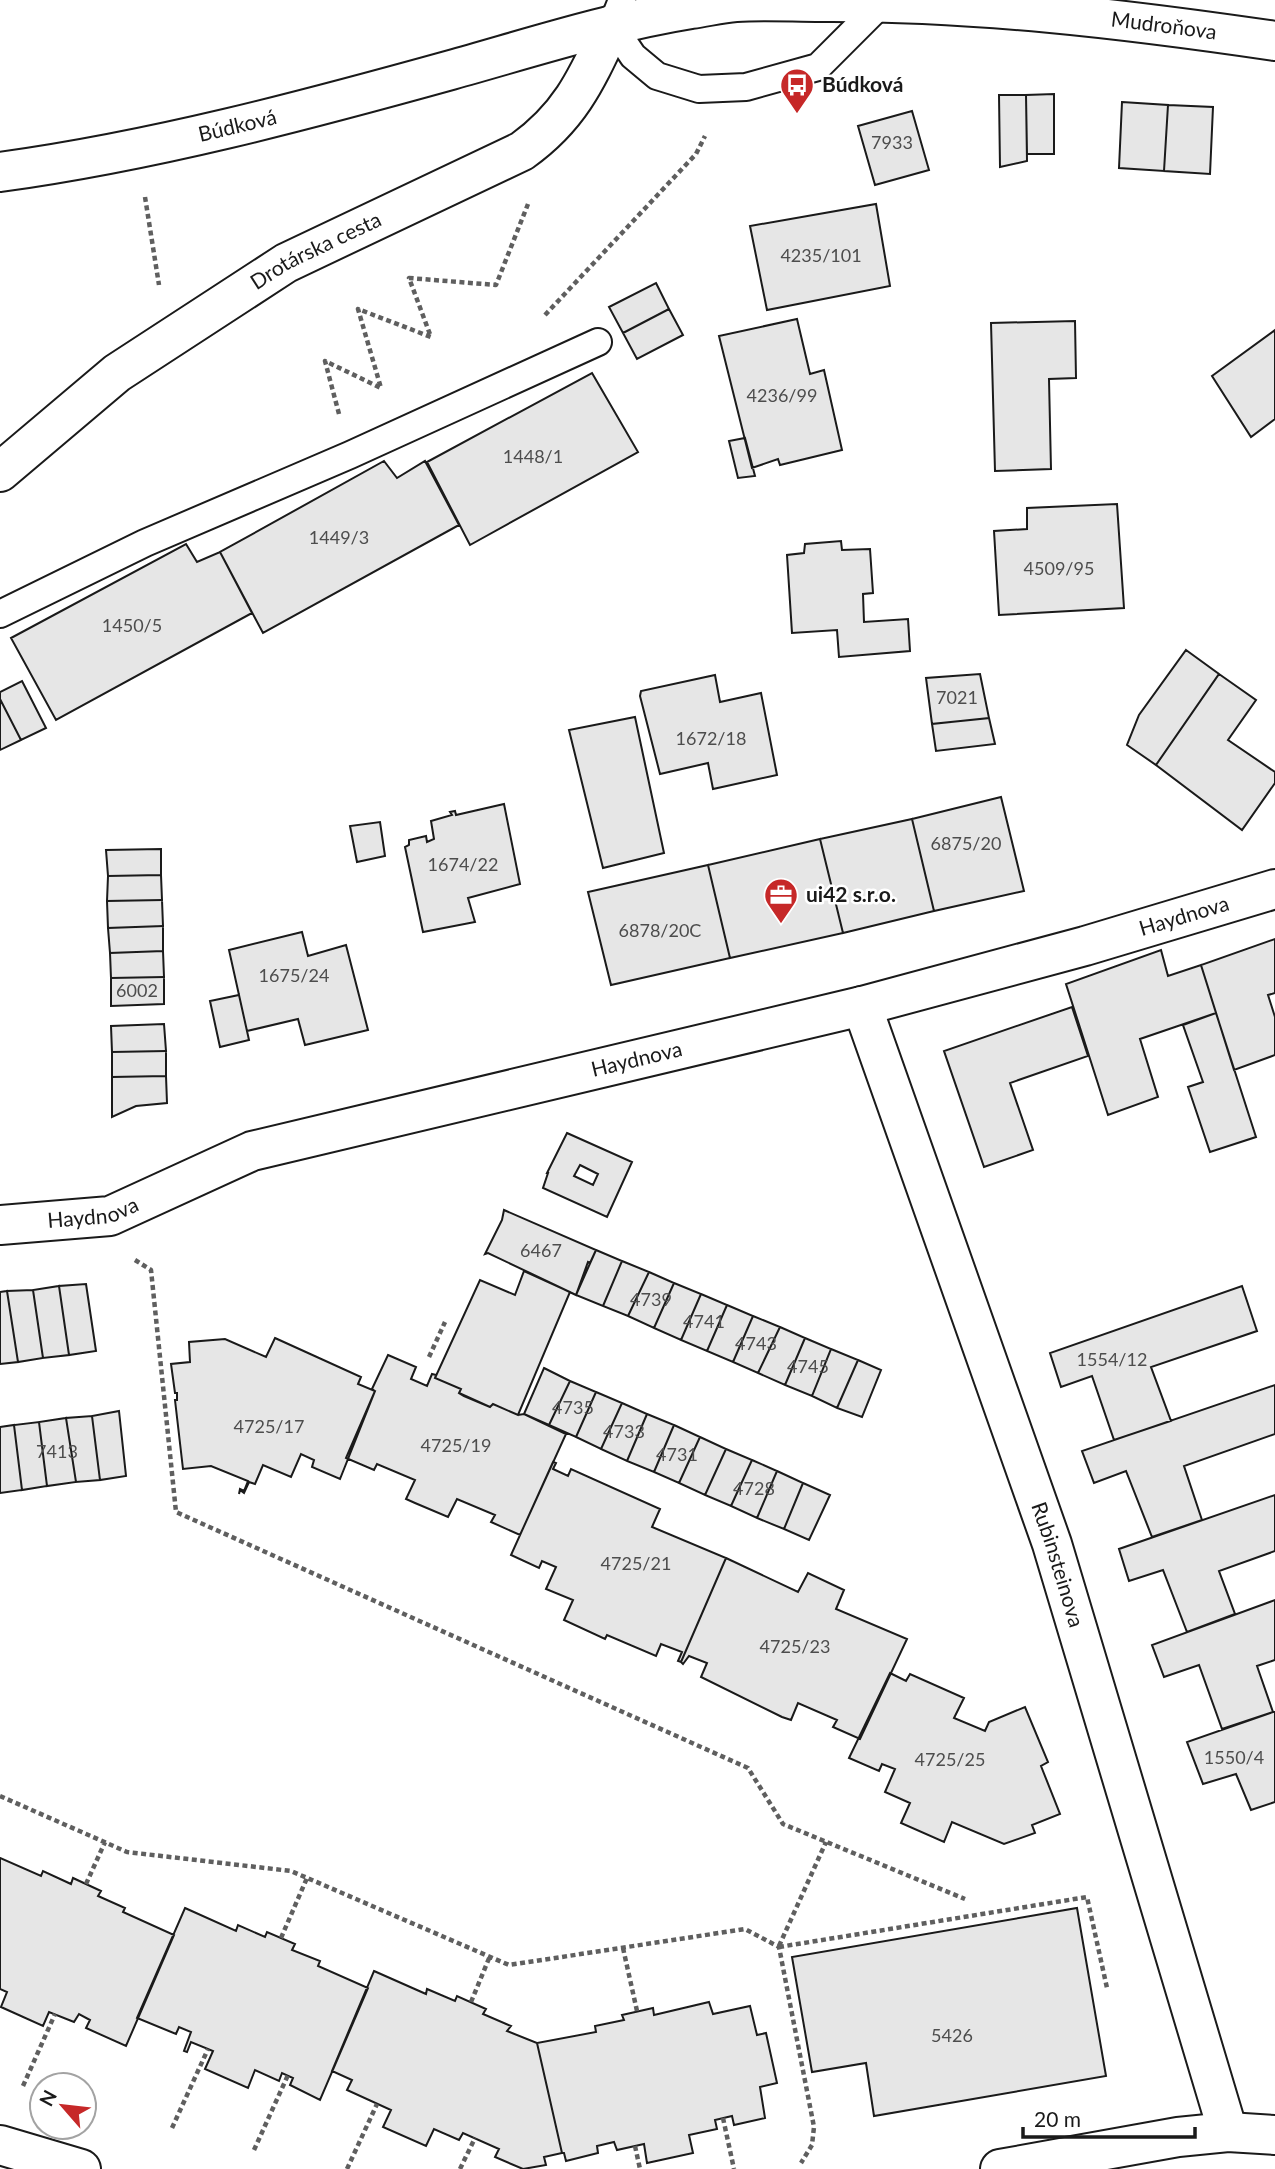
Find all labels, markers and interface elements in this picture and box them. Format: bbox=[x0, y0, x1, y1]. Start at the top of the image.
street label: Mudroňova bbox=[1110, 5, 1218, 44]
bus stop icon: Búdková bbox=[778, 66, 816, 115]
place label: Búdková bbox=[822, 71, 903, 96]
street label: Búdková bbox=[196, 103, 279, 146]
house number: 7933 bbox=[871, 131, 913, 153]
street label: Drotárska cesta bbox=[245, 206, 385, 294]
house number: 4235/101 bbox=[780, 244, 862, 266]
house number: 4236/99 bbox=[747, 384, 817, 406]
house number: 1448/1 bbox=[503, 445, 563, 467]
house number: 1449/3 bbox=[309, 526, 369, 548]
house number: 4509/95 bbox=[1024, 557, 1094, 579]
house number: 1450/5 bbox=[102, 614, 162, 636]
house number: 7021 bbox=[936, 686, 978, 708]
house number: 1672/18 bbox=[676, 727, 746, 749]
house number: 6875/20 bbox=[931, 832, 1001, 854]
house number: 1674/22 bbox=[428, 853, 498, 875]
office icon: ui42 s.r.o. bbox=[762, 876, 800, 925]
place label: ui42 s.r.o. bbox=[806, 881, 896, 906]
street label: Haydnova bbox=[1136, 890, 1232, 940]
house number: 6878/20C bbox=[619, 919, 701, 941]
house number: 1675/24 bbox=[259, 964, 329, 986]
house number: 6002 bbox=[116, 979, 158, 1001]
street label: Haydnova bbox=[588, 1035, 684, 1081]
street label: Haydnova bbox=[46, 1191, 142, 1232]
house number: 6467 bbox=[520, 1239, 562, 1261]
house number: 4739 bbox=[630, 1288, 672, 1310]
house number: 4741 bbox=[683, 1310, 725, 1332]
house number: 4743 bbox=[735, 1332, 777, 1354]
house number: 1554/12 bbox=[1077, 1348, 1147, 1370]
house number: 4745 bbox=[787, 1355, 829, 1377]
house number: 4735 bbox=[552, 1396, 594, 1418]
house number: 4725/17 bbox=[234, 1415, 304, 1437]
house number: 4733 bbox=[603, 1420, 645, 1442]
house number: 4725/19 bbox=[421, 1434, 491, 1456]
house number: 7413 bbox=[36, 1440, 78, 1462]
house number: 4731 bbox=[656, 1443, 698, 1465]
house number: 4728 bbox=[733, 1477, 775, 1499]
street label: Rubinsteinova bbox=[1027, 1498, 1090, 1630]
house number: 4725/21 bbox=[601, 1552, 671, 1574]
house number: 4725/23 bbox=[760, 1635, 830, 1657]
house number: 1550/4 bbox=[1204, 1746, 1264, 1768]
house number: 4725/25 bbox=[915, 1748, 985, 1770]
house number: 5426 bbox=[931, 2024, 973, 2046]
north arrow bbox=[28, 2071, 98, 2141]
text: N bbox=[34, 2086, 61, 2110]
scale bar bbox=[1023, 2096, 1194, 2140]
text: 20 m bbox=[1034, 2106, 1081, 2131]

